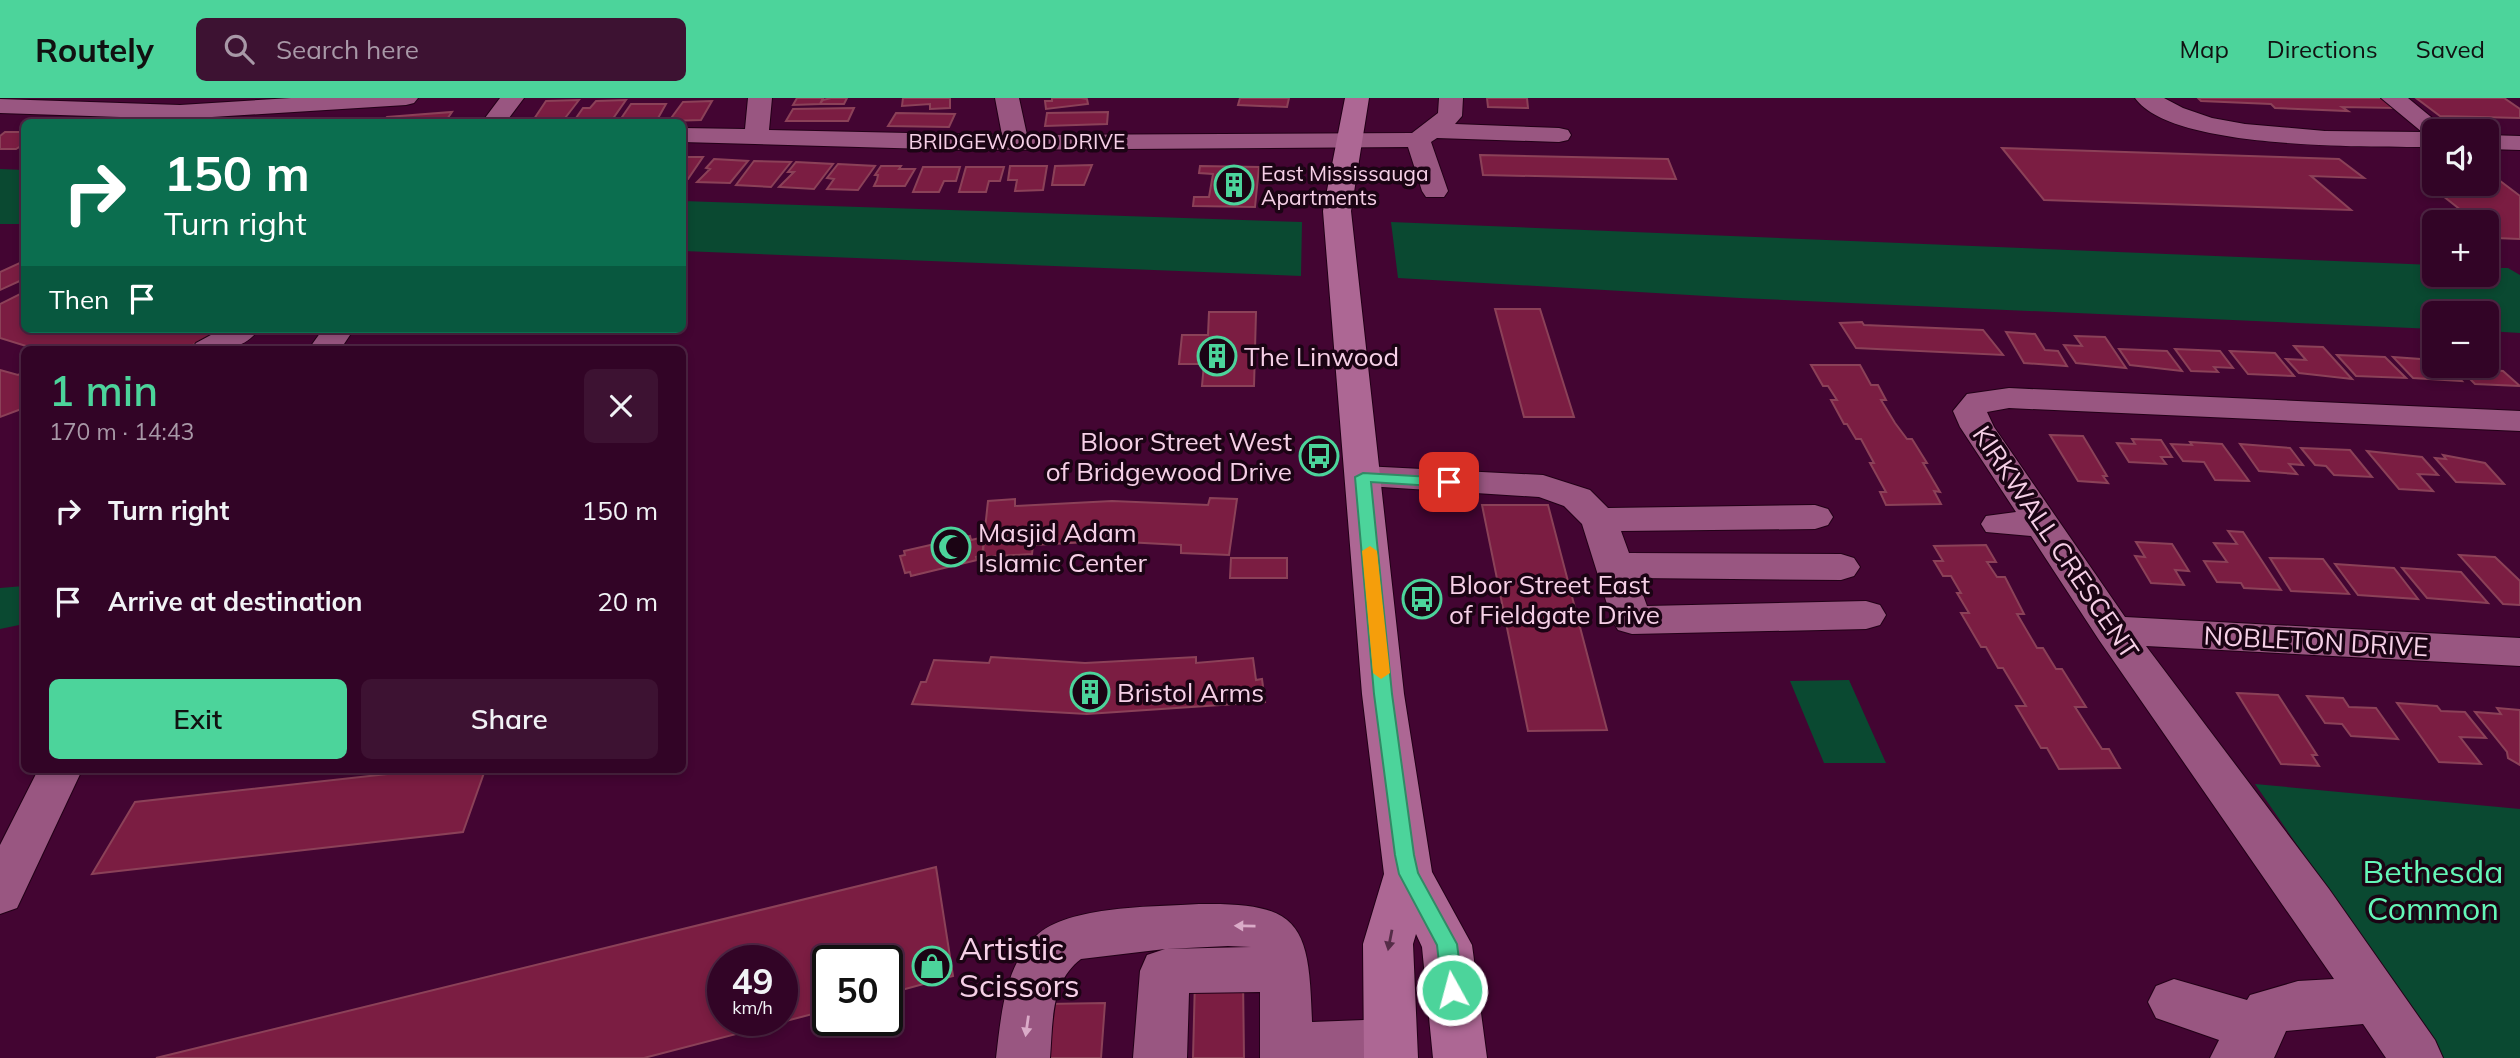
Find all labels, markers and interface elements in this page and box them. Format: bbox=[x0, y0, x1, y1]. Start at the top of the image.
search box bbox=[196, 18, 686, 81]
text: Routely bbox=[35, 29, 154, 70]
icon: search bbox=[220, 30, 258, 68]
text: Search here bbox=[276, 33, 419, 66]
text: Map bbox=[2179, 34, 2229, 64]
text: Directions bbox=[2267, 34, 2378, 64]
text: Saved bbox=[2416, 34, 2485, 64]
map controls bbox=[2422, 119, 2499, 378]
button: sound bbox=[2422, 119, 2499, 196]
street label: BRIDGEWOOD DRIVE bbox=[909, 128, 1125, 154]
text: 150 m bbox=[164, 142, 310, 203]
icon: right bbox=[49, 147, 140, 238]
place label: East Mississauga Apartments bbox=[1261, 160, 1429, 210]
building icon: East Mississauga Apartments bbox=[1213, 164, 1255, 206]
text: Turn right bbox=[164, 203, 307, 243]
button: + bbox=[2422, 210, 2499, 287]
icon: arrive bbox=[123, 280, 161, 318]
text: Then bbox=[49, 283, 109, 316]
button: − bbox=[2422, 301, 2499, 378]
building icon: The Linwood bbox=[1196, 335, 1238, 377]
place label: The Linwood bbox=[1244, 340, 1399, 373]
text: 1 min bbox=[49, 364, 158, 417]
button: close bbox=[584, 369, 658, 443]
text: 170 m · 14:43 bbox=[49, 417, 194, 446]
street label: KIRKWALL CRESCENT bbox=[1966, 419, 2147, 665]
place label: Bloor Street West of Bridgewood Drive bbox=[1046, 425, 1292, 488]
bus stop icon: Bloor Street West of Bridgewood Drive bbox=[1298, 435, 1340, 477]
pin bbox=[1419, 452, 1479, 512]
icon: arrive bbox=[1430, 463, 1468, 501]
icon: right bbox=[49, 492, 87, 530]
text: Turn right bbox=[108, 494, 229, 527]
text: 150 m bbox=[582, 494, 658, 527]
place label: Masjid Adam Islamic Center bbox=[978, 516, 1147, 579]
mosque icon: Masjid Adam Islamic Center bbox=[930, 526, 972, 568]
place label: Bloor Street East of Fieldgate Drive bbox=[1449, 568, 1660, 631]
bus stop icon: Bloor Street East of Fieldgate Drive bbox=[1401, 578, 1443, 620]
icon: arrive bbox=[49, 583, 87, 621]
text: Arrive at destination bbox=[108, 585, 363, 618]
text: 20 m bbox=[597, 585, 658, 618]
street label: NOBLETON DRIVE bbox=[2203, 619, 2429, 663]
building icon: Bristol Arms bbox=[1069, 671, 1111, 713]
place label: Bristol Arms bbox=[1117, 676, 1264, 709]
button: Exit bbox=[49, 679, 347, 759]
button: Share bbox=[361, 679, 658, 759]
park label: Bethesda Common bbox=[2363, 851, 2503, 928]
one-way arrow bbox=[1234, 920, 1256, 931]
place label: Artistic Scissors bbox=[959, 928, 1080, 1005]
one-way arrow bbox=[1384, 929, 1395, 951]
speed limit sign: 50 bbox=[812, 945, 903, 1036]
shop icon: Artistic Scissors bbox=[911, 945, 953, 987]
position arrow bbox=[1415, 953, 1489, 1027]
text: 49 bbox=[731, 959, 774, 1003]
text: km/h bbox=[732, 996, 773, 1019]
one-way arrow bbox=[1021, 1015, 1032, 1037]

